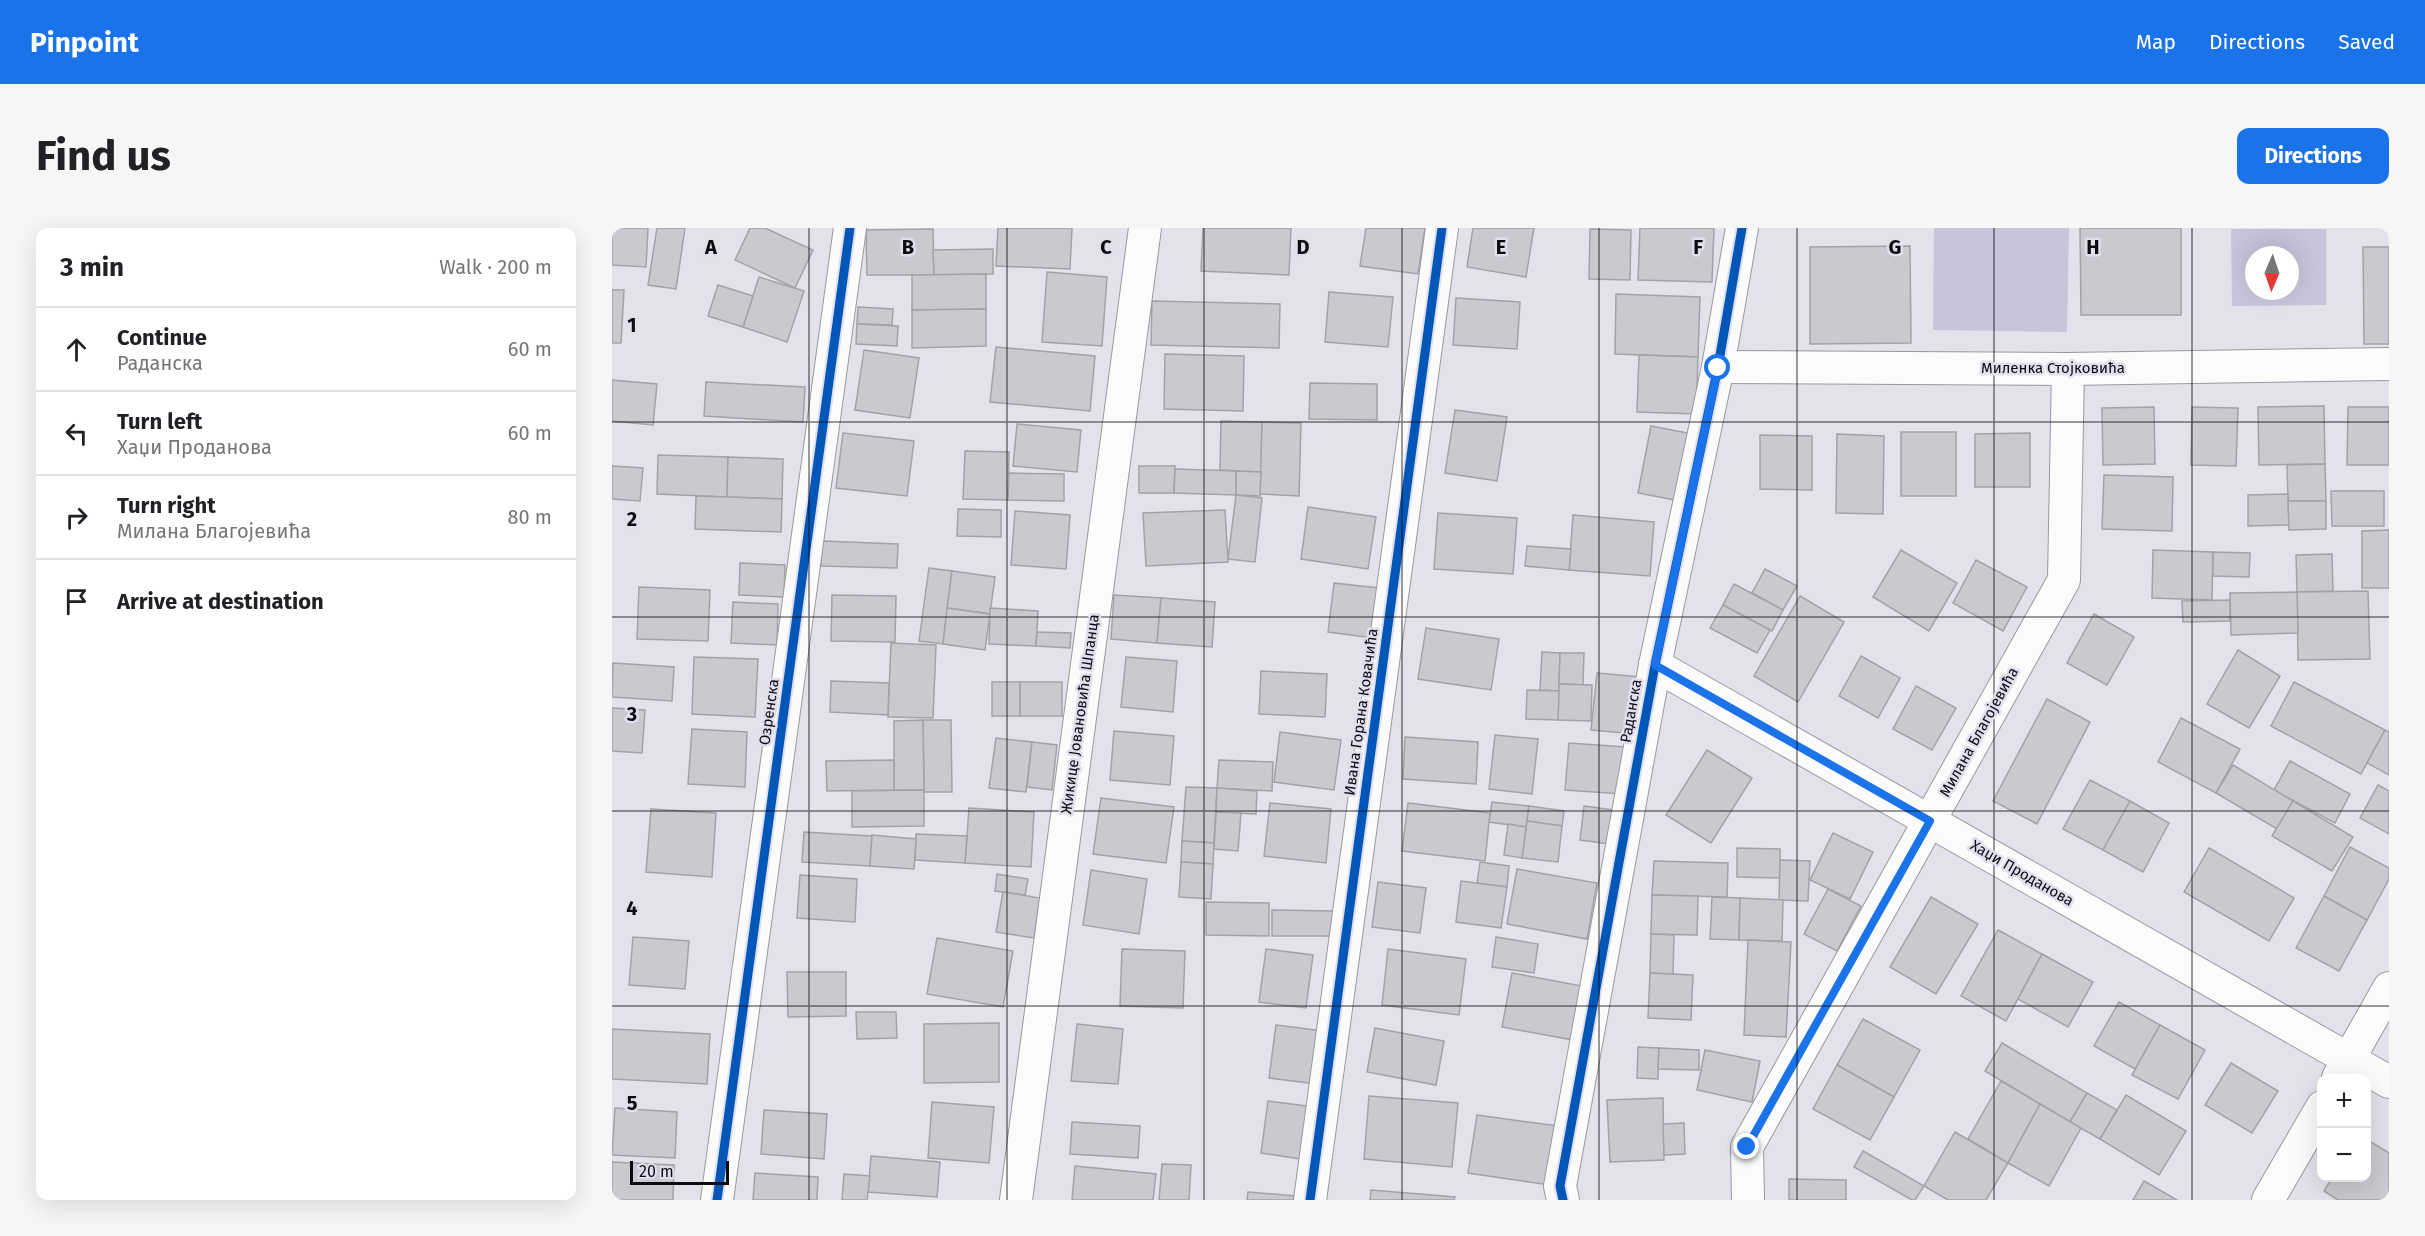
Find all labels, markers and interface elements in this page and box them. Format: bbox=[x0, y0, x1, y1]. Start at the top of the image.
text: Pinpoint bbox=[30, 26, 139, 59]
text: Map bbox=[2136, 29, 2176, 55]
text: Directions bbox=[2209, 29, 2305, 55]
text: Saved bbox=[2338, 29, 2395, 55]
button: Directions bbox=[2237, 128, 2389, 184]
text: Find us bbox=[36, 131, 171, 181]
text: A bbox=[704, 235, 718, 259]
text: B bbox=[902, 235, 914, 259]
text: C bbox=[1100, 235, 1112, 259]
text: D bbox=[1296, 235, 1310, 259]
text: E bbox=[1496, 235, 1506, 259]
text: F bbox=[1693, 235, 1703, 259]
text: G bbox=[1889, 235, 1901, 259]
text: H bbox=[2086, 235, 2100, 259]
north arrow bbox=[2245, 246, 2299, 300]
text: 3 min bbox=[60, 252, 124, 283]
text: Walk · 200 m bbox=[439, 255, 552, 279]
text: 1 bbox=[627, 313, 637, 337]
text: Continue bbox=[117, 324, 207, 351]
icon: ahead bbox=[60, 333, 93, 366]
text: 60 m bbox=[508, 337, 552, 361]
text: Раданска bbox=[117, 351, 203, 375]
route start bbox=[1704, 354, 1730, 380]
street label: Миленка Стојковића bbox=[1981, 359, 2125, 377]
text: Turn left bbox=[117, 408, 202, 435]
icon: left bbox=[60, 417, 93, 450]
text: 60 m bbox=[508, 421, 552, 445]
text: Хаџи Проданова bbox=[117, 435, 272, 459]
text: Turn right bbox=[117, 492, 216, 519]
icon: right bbox=[60, 501, 93, 534]
text: 80 m bbox=[507, 505, 552, 529]
text: 2 bbox=[627, 507, 637, 531]
text: Милана Благојевића bbox=[117, 519, 311, 543]
icon: arrive bbox=[60, 585, 93, 618]
text: Arrive at destination bbox=[117, 588, 324, 615]
street label: Жикице Јовановића Шпанца bbox=[1057, 613, 1103, 815]
street label: Ивана Горана Ковачића bbox=[1340, 627, 1382, 797]
street label: Милана Благојевића bbox=[1936, 664, 2022, 800]
street label: Озренска bbox=[755, 678, 783, 746]
street label: Раданска bbox=[1617, 678, 1645, 744]
text: 3 bbox=[626, 702, 637, 726]
street label: Хаџи Проданова bbox=[1967, 836, 2077, 910]
text: 4 bbox=[626, 896, 638, 920]
map controls bbox=[2317, 1074, 2371, 1182]
button: + bbox=[2317, 1074, 2371, 1128]
text: 5 bbox=[627, 1091, 638, 1115]
button: − bbox=[2317, 1128, 2371, 1182]
route end bbox=[1733, 1133, 1759, 1159]
scale bar bbox=[630, 1158, 729, 1186]
text: 20 m bbox=[639, 1162, 674, 1181]

